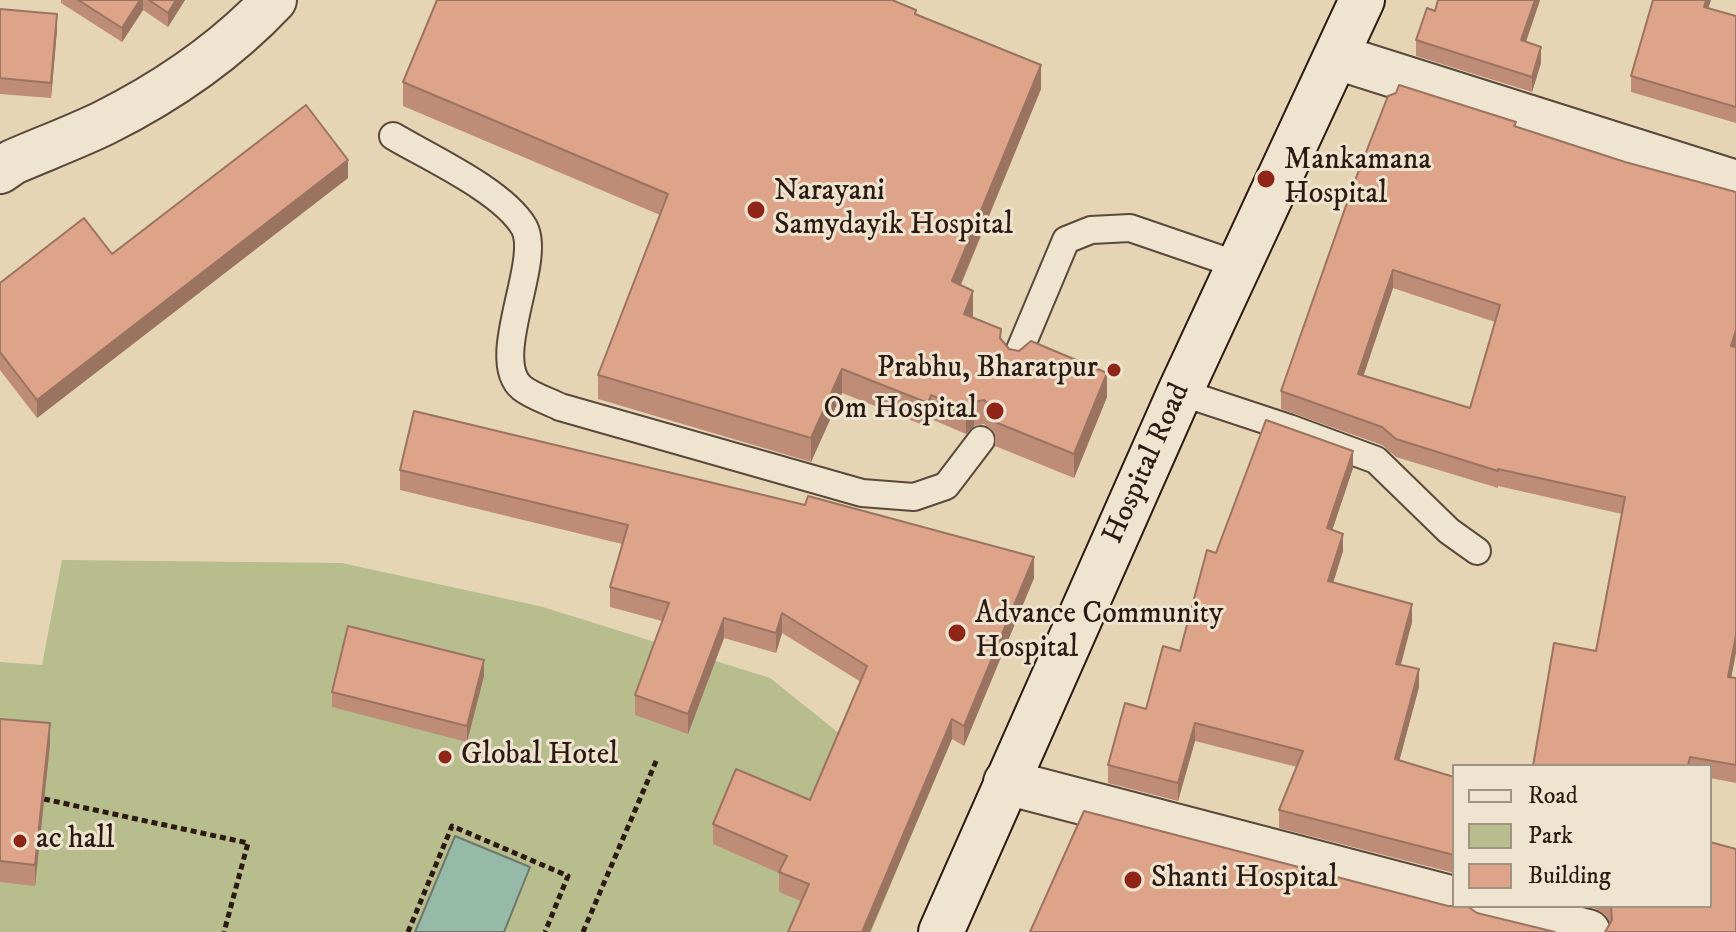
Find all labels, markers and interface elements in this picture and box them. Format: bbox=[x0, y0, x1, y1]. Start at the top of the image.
place label: Mankamana Hospital bbox=[1284, 144, 1431, 214]
marker: Mankamana Hospital bbox=[1255, 168, 1277, 190]
place label: Narayani Samydayik Hospital bbox=[774, 175, 1013, 246]
marker: Narayani Samydayik Hospital bbox=[745, 199, 767, 221]
place label: Prabhu, Bharatpur bbox=[877, 352, 1098, 388]
marker: Prabhu, Bharatpur bbox=[1105, 361, 1123, 379]
street label: Hospital Road bbox=[1097, 378, 1199, 550]
place label: Om Hospital bbox=[823, 393, 977, 429]
marker: Om Hospital bbox=[984, 400, 1006, 422]
place label: Advance Community Hospital bbox=[975, 598, 1223, 668]
marker: Advance Community Hospital bbox=[946, 622, 968, 644]
place label: Global Hotel bbox=[461, 739, 618, 775]
marker: Global Hotel bbox=[436, 748, 454, 766]
legend bbox=[1452, 764, 1712, 908]
text: Road bbox=[1528, 781, 1578, 811]
text: Park bbox=[1528, 821, 1573, 851]
place label: ac hall bbox=[36, 823, 115, 859]
marker: ac hall bbox=[11, 832, 29, 850]
text: Building bbox=[1528, 861, 1611, 891]
place label: Shanti Hospital bbox=[1151, 862, 1338, 898]
marker: Shanti Hospital bbox=[1122, 869, 1144, 891]

